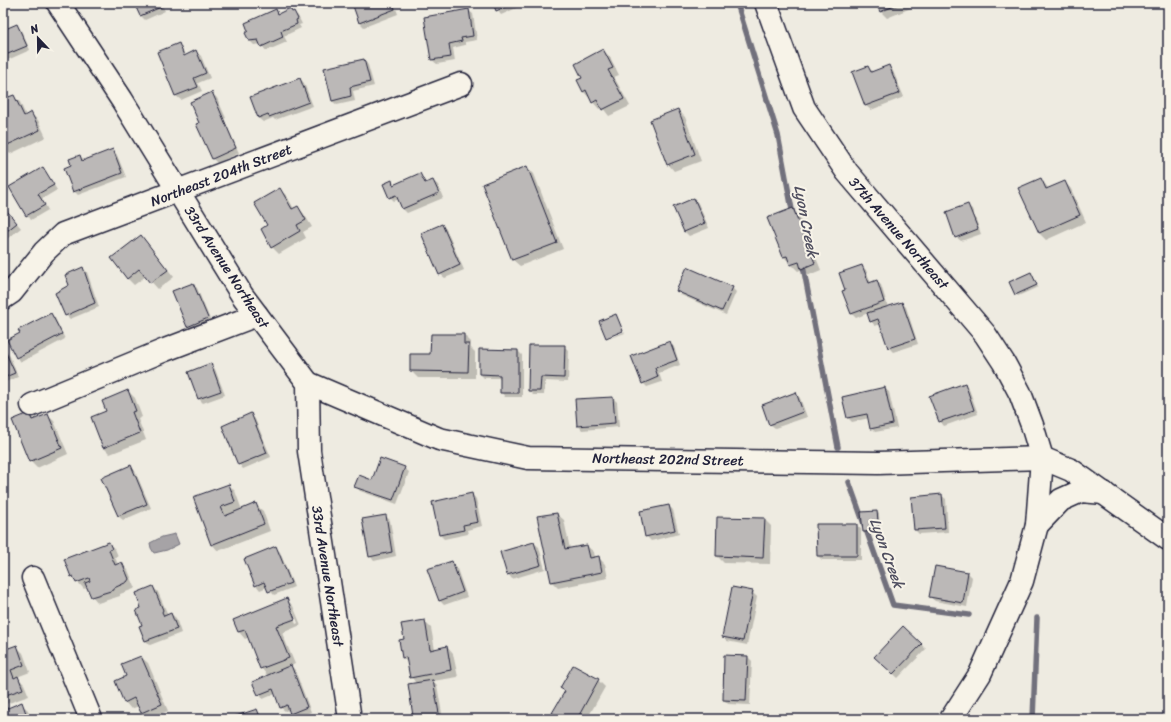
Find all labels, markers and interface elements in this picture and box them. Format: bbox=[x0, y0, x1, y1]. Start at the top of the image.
north arrow bbox=[18, 18, 58, 58]
text: N bbox=[26, 19, 42, 40]
street label: Northeast 204th Street bbox=[147, 137, 296, 214]
street label: 37th Avenue Northeast bbox=[842, 171, 956, 296]
water label: Lyon Creek bbox=[786, 183, 826, 261]
street label: 33rd Avenue Northeast bbox=[177, 201, 277, 335]
street label: Northeast 202nd Street bbox=[592, 446, 744, 473]
street label: 33rd Avenue Northeast bbox=[304, 504, 351, 650]
water label: Lyon Creek bbox=[862, 514, 912, 594]

